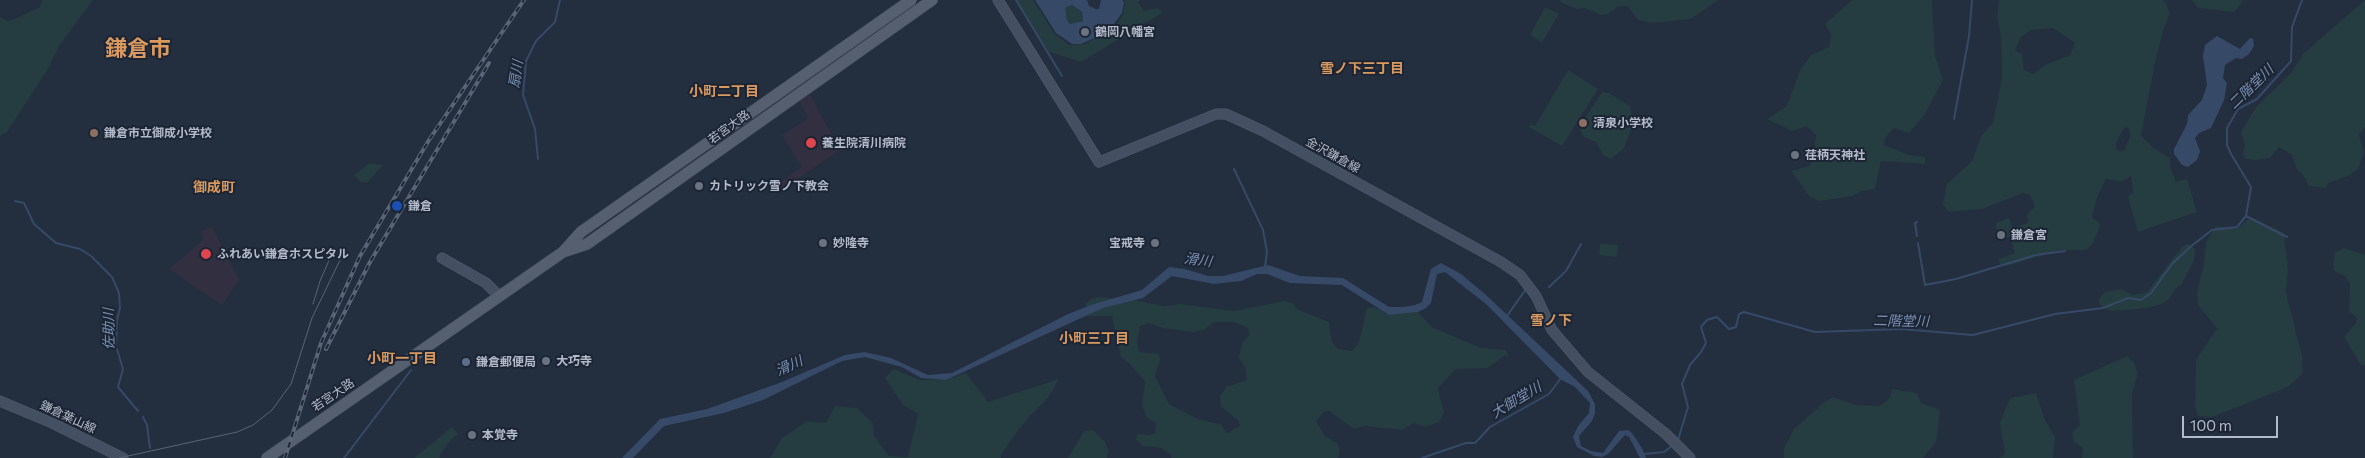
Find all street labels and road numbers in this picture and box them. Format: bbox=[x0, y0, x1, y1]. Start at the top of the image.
street label: 若宮大路 bbox=[705, 107, 753, 147]
street label: 金沢鎌倉線 bbox=[1303, 134, 1363, 176]
street label: 若宮大路 bbox=[309, 376, 357, 414]
street label: 鎌倉葉山線 bbox=[38, 398, 98, 436]

